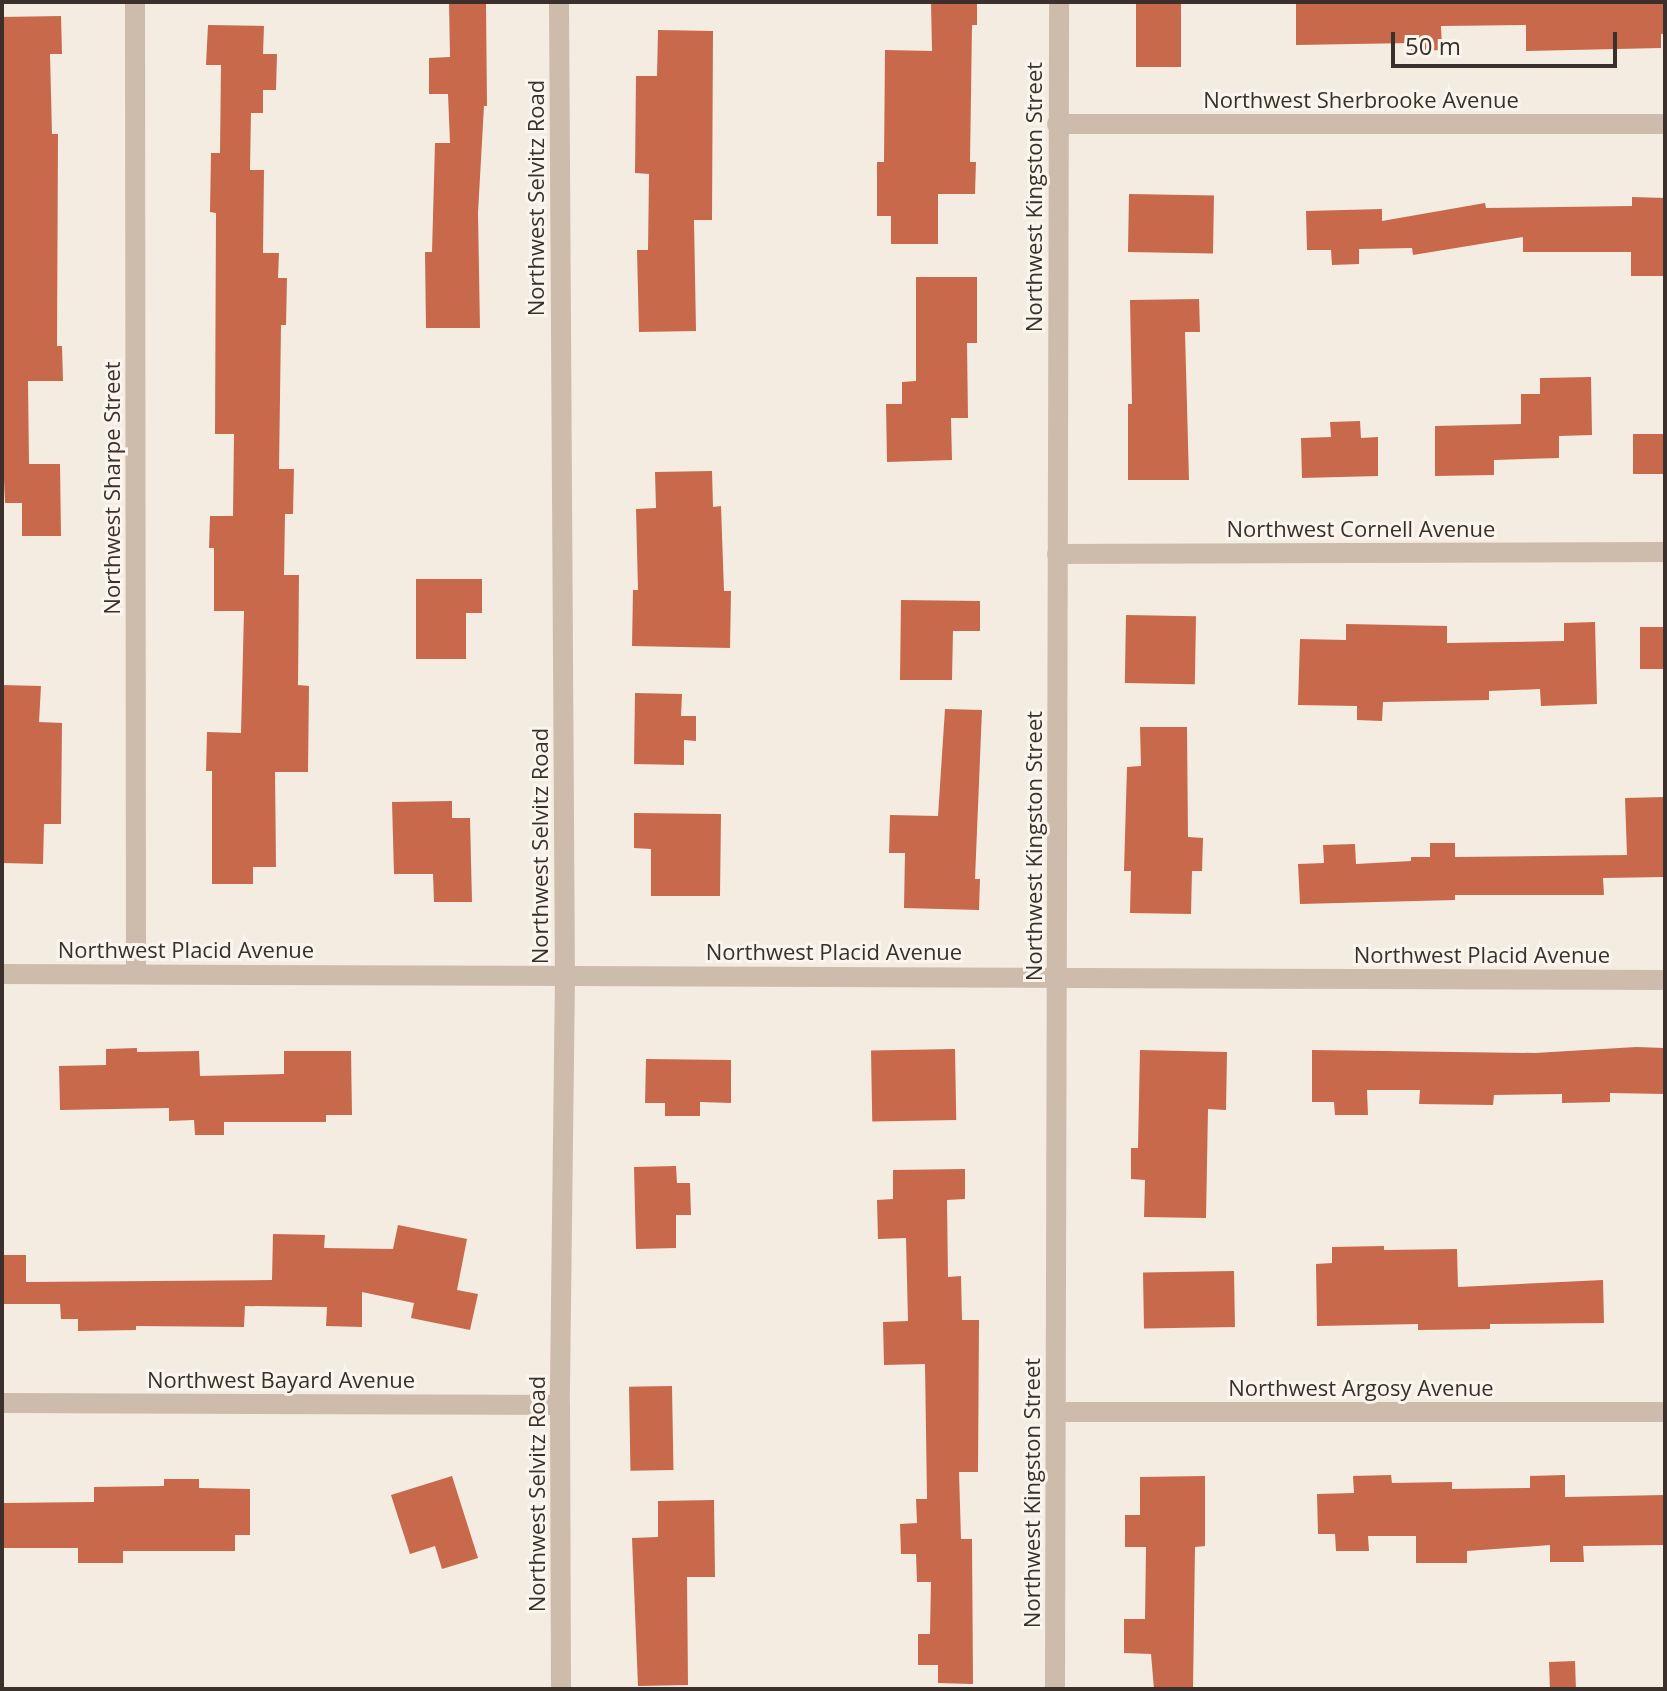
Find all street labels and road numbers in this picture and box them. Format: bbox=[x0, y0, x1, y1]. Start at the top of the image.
street label: Northwest Kingston Street bbox=[1021, 62, 1047, 332]
street label: Northwest Selvitz Road bbox=[523, 80, 549, 316]
street label: Northwest Sherbrooke Avenue bbox=[1203, 87, 1519, 113]
street label: Northwest Sharpe Street bbox=[99, 361, 125, 615]
street label: Northwest Cornell Avenue bbox=[1227, 516, 1495, 542]
street label: Northwest Kingston Street bbox=[1021, 711, 1047, 981]
street label: Northwest Selvitz Road bbox=[527, 728, 553, 964]
street label: Northwest Placid Avenue bbox=[58, 937, 314, 963]
street label: Northwest Placid Avenue bbox=[706, 939, 962, 965]
street label: Northwest Placid Avenue bbox=[1354, 942, 1610, 968]
street label: Northwest Kingston Street bbox=[1019, 1358, 1045, 1628]
street label: Northwest Bayard Avenue bbox=[147, 1367, 415, 1393]
street label: Northwest Argosy Avenue bbox=[1228, 1375, 1494, 1401]
street label: Northwest Selvitz Road bbox=[524, 1376, 550, 1612]

